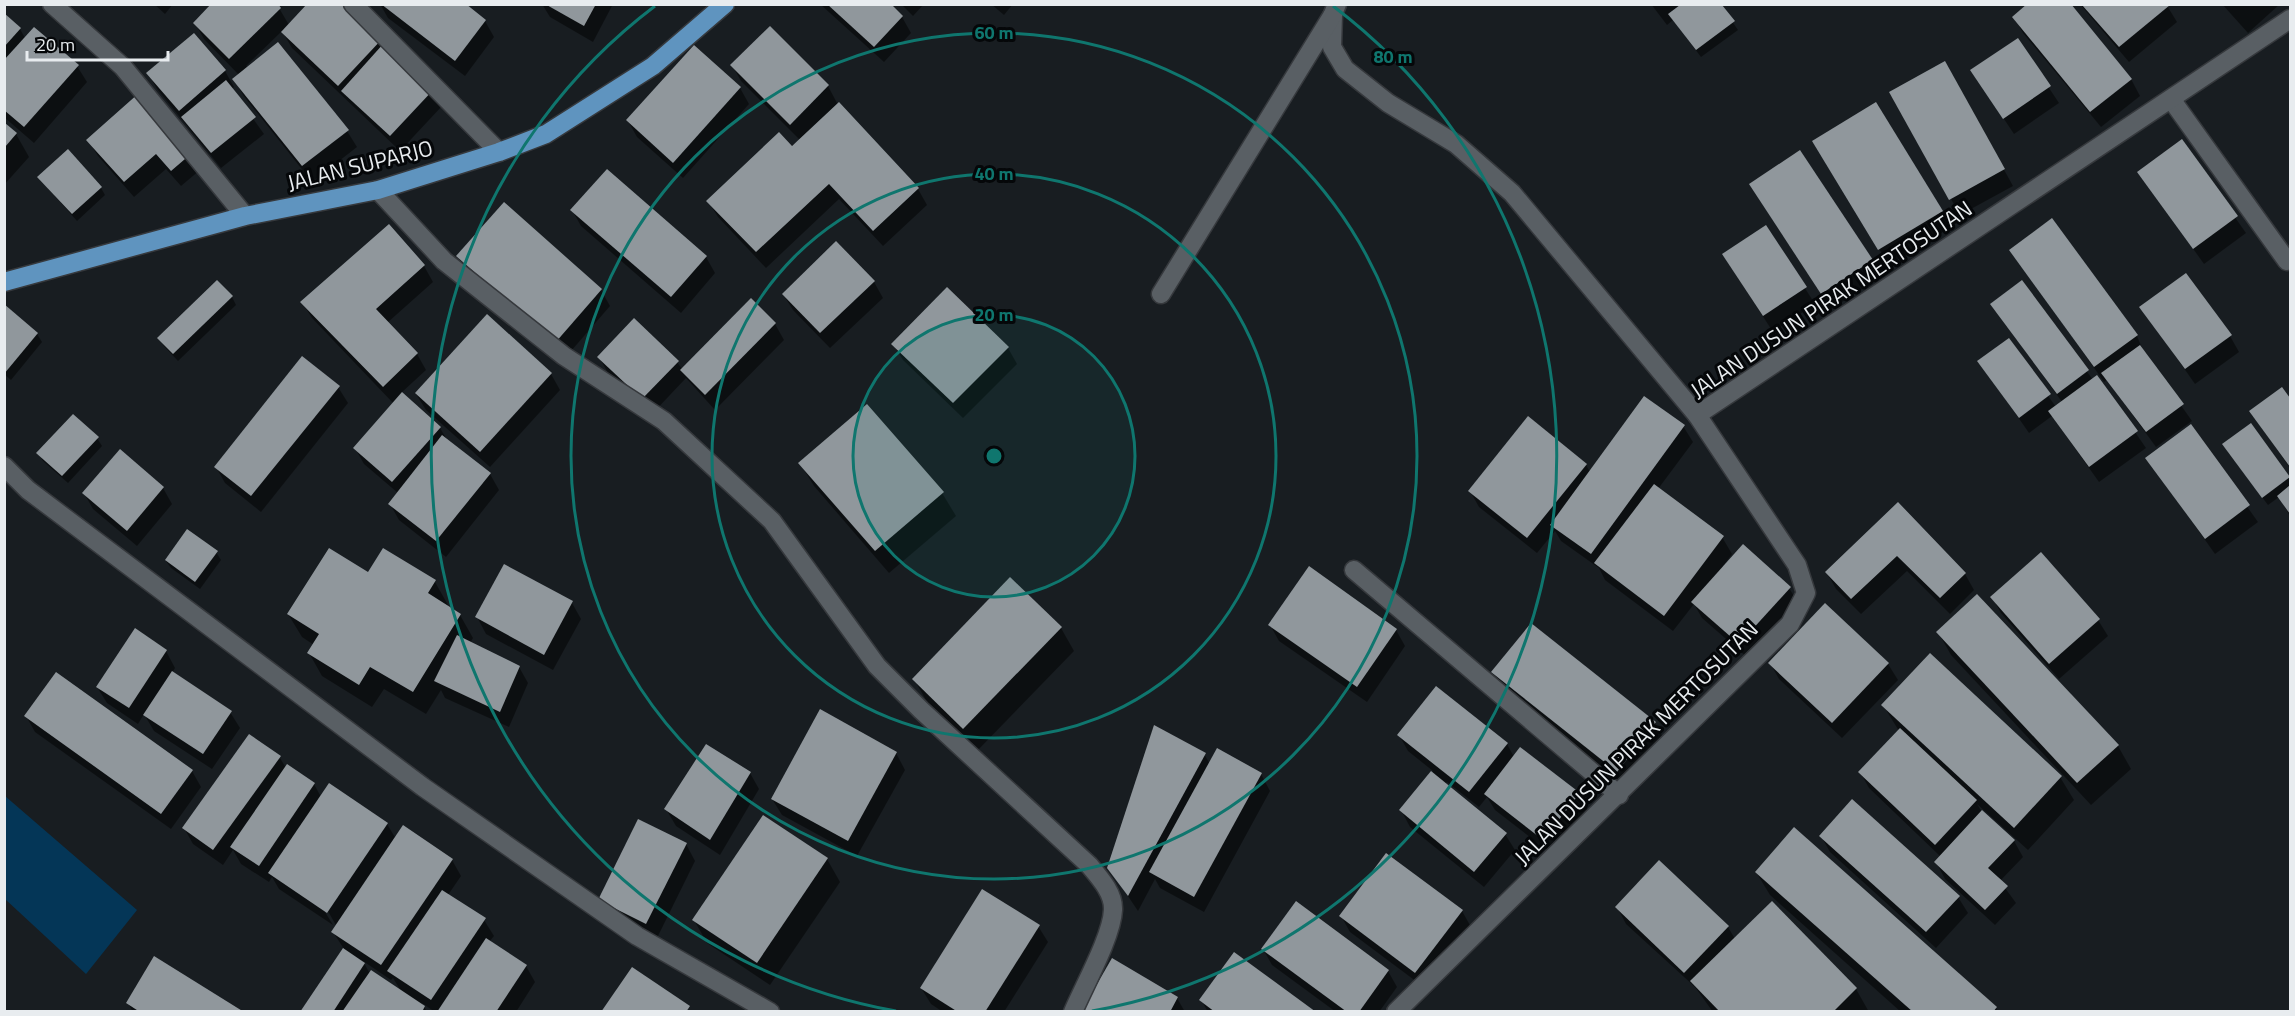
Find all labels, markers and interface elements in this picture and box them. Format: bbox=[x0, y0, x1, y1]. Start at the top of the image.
text: 60 m bbox=[974, 19, 1014, 46]
scale bar bbox=[27, 24, 168, 62]
text: 20 m bbox=[36, 31, 75, 58]
text: 80 m bbox=[1373, 43, 1413, 70]
street label: JALAN SUPARJO bbox=[284, 131, 436, 199]
text: 40 m bbox=[974, 160, 1014, 187]
street label: JALAN DUSUN PIRAK MERTOSUTAN bbox=[1683, 192, 1979, 406]
text: 20 m bbox=[974, 301, 1014, 328]
centre of rings bbox=[984, 446, 1004, 466]
street label: JALAN DUSUN PIRAK MERTOSUTAN bbox=[1506, 613, 1766, 873]

